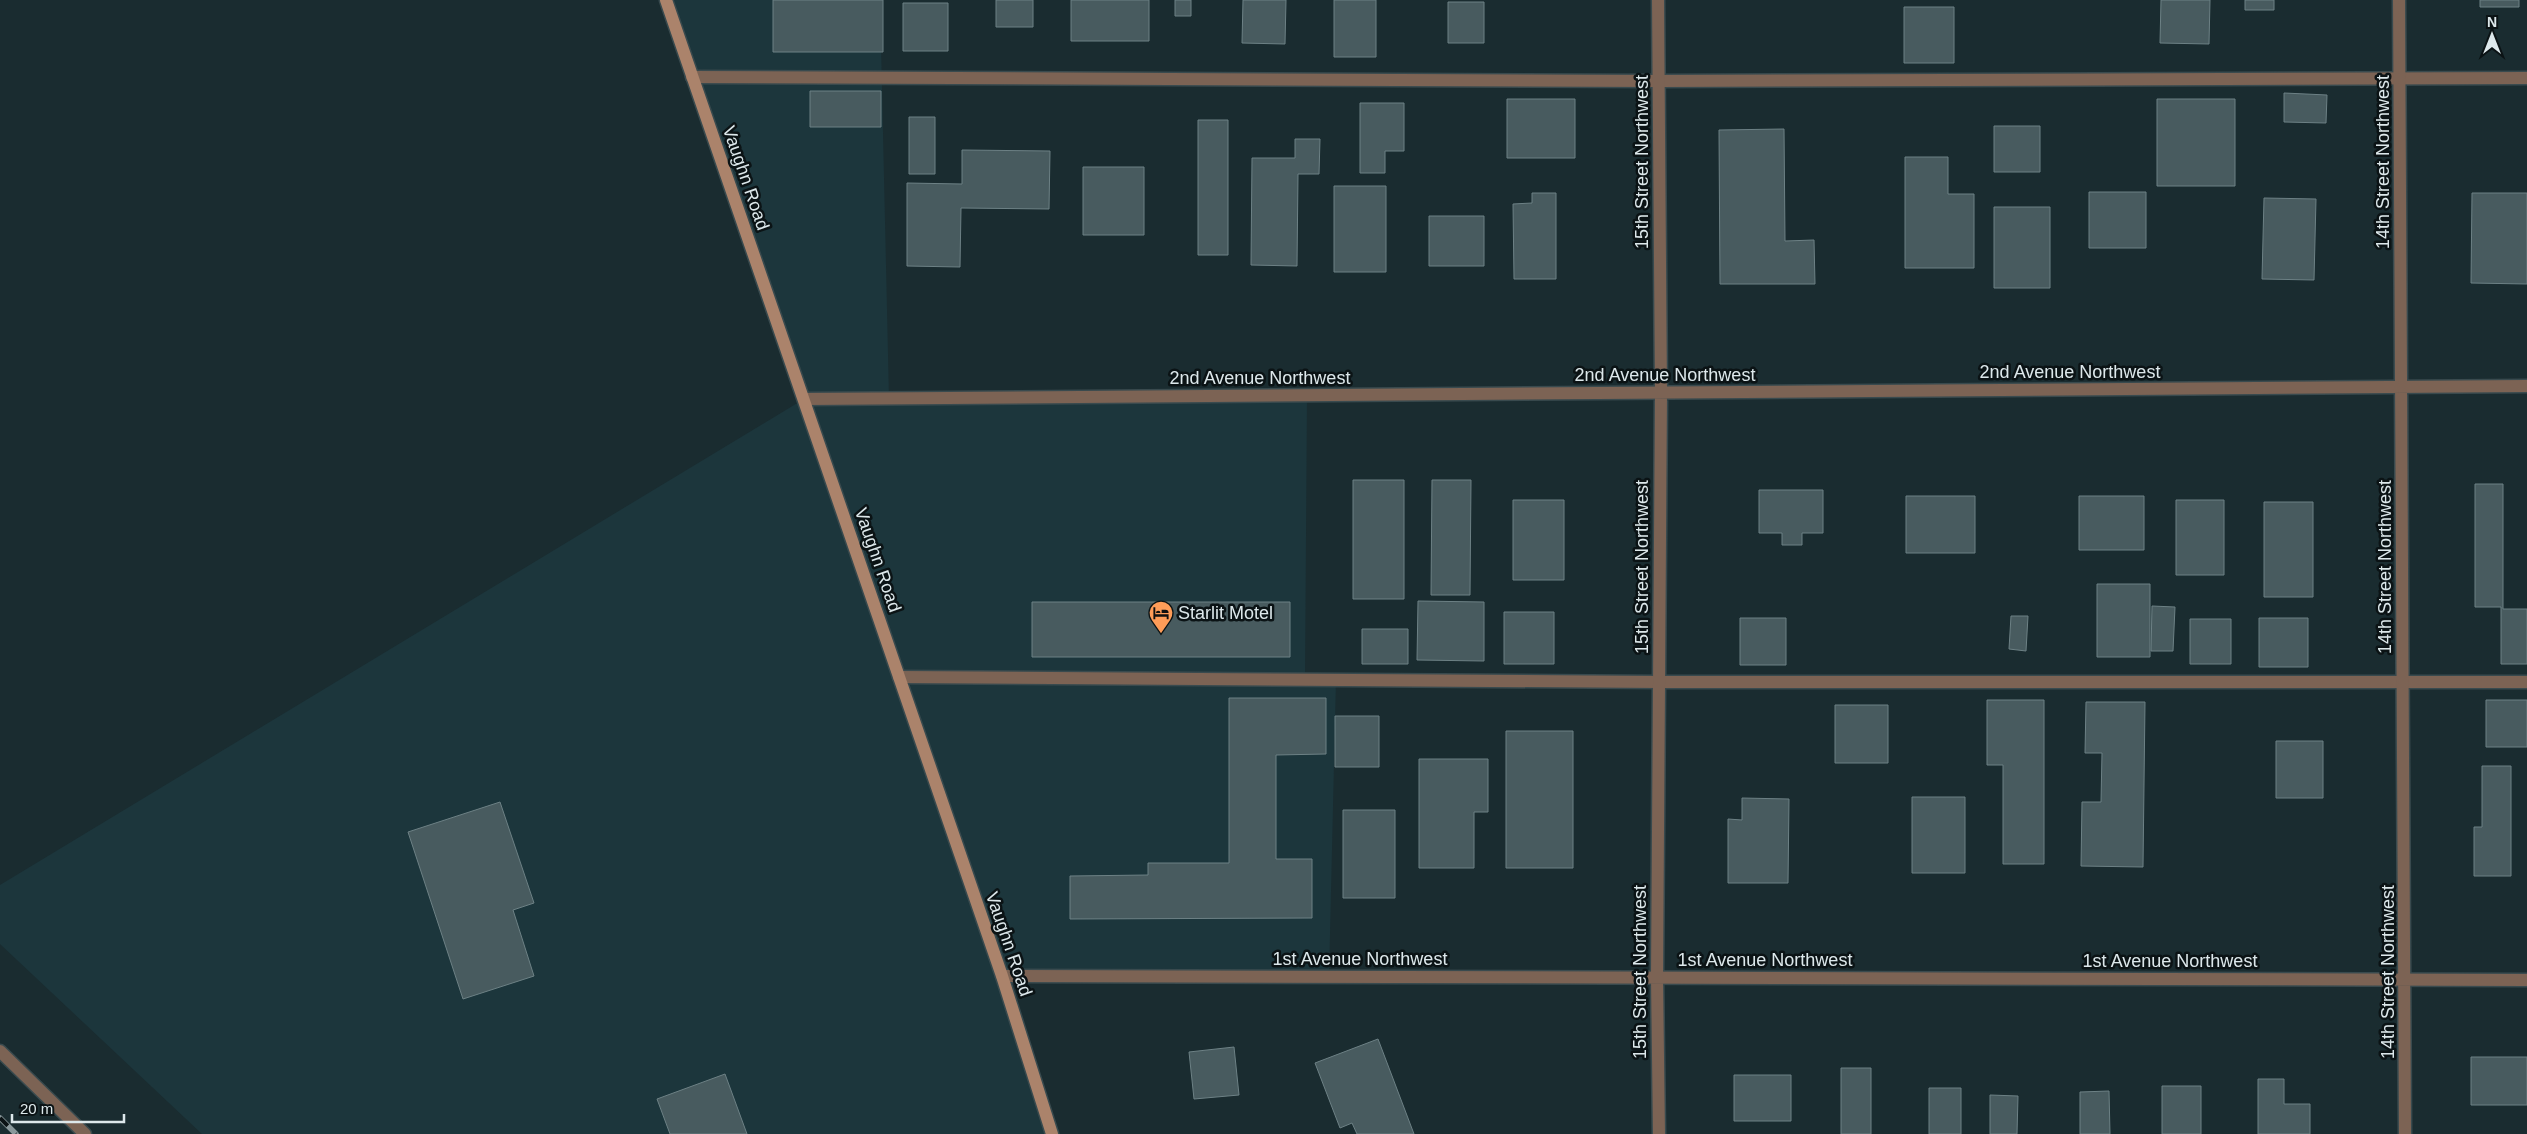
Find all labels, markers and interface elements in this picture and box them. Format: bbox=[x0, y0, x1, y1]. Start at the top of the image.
north arrow bbox=[2467, 10, 2517, 60]
text: N bbox=[2487, 14, 2497, 30]
street label: 15th Street Northwest bbox=[1632, 75, 1652, 249]
street label: 14th Street Northwest bbox=[2373, 75, 2393, 249]
street label: Vaughn Road bbox=[719, 123, 773, 233]
street label: 2nd Avenue Northwest bbox=[1980, 362, 2160, 382]
street label: 2nd Avenue Northwest bbox=[1575, 365, 1755, 385]
street label: 2nd Avenue Northwest bbox=[1170, 368, 1350, 388]
street label: 15th Street Northwest bbox=[1632, 480, 1652, 654]
street label: 14th Street Northwest bbox=[2375, 480, 2395, 654]
street label: Vaughn Road bbox=[851, 505, 905, 615]
hotel icon: Starlit Motel bbox=[1148, 600, 1174, 634]
place label: Starlit Motel bbox=[1178, 603, 1273, 623]
street label: 15th Street Northwest bbox=[1630, 885, 1650, 1059]
street label: 14th Street Northwest bbox=[2378, 885, 2398, 1059]
street label: Vaughn Road bbox=[982, 889, 1036, 999]
street label: 1st Avenue Northwest bbox=[1273, 949, 1447, 969]
street label: 1st Avenue Northwest bbox=[1678, 950, 1852, 970]
street label: 1st Avenue Northwest bbox=[2083, 951, 2257, 971]
scale bar bbox=[12, 1092, 125, 1124]
text: 20 m bbox=[20, 1100, 53, 1117]

